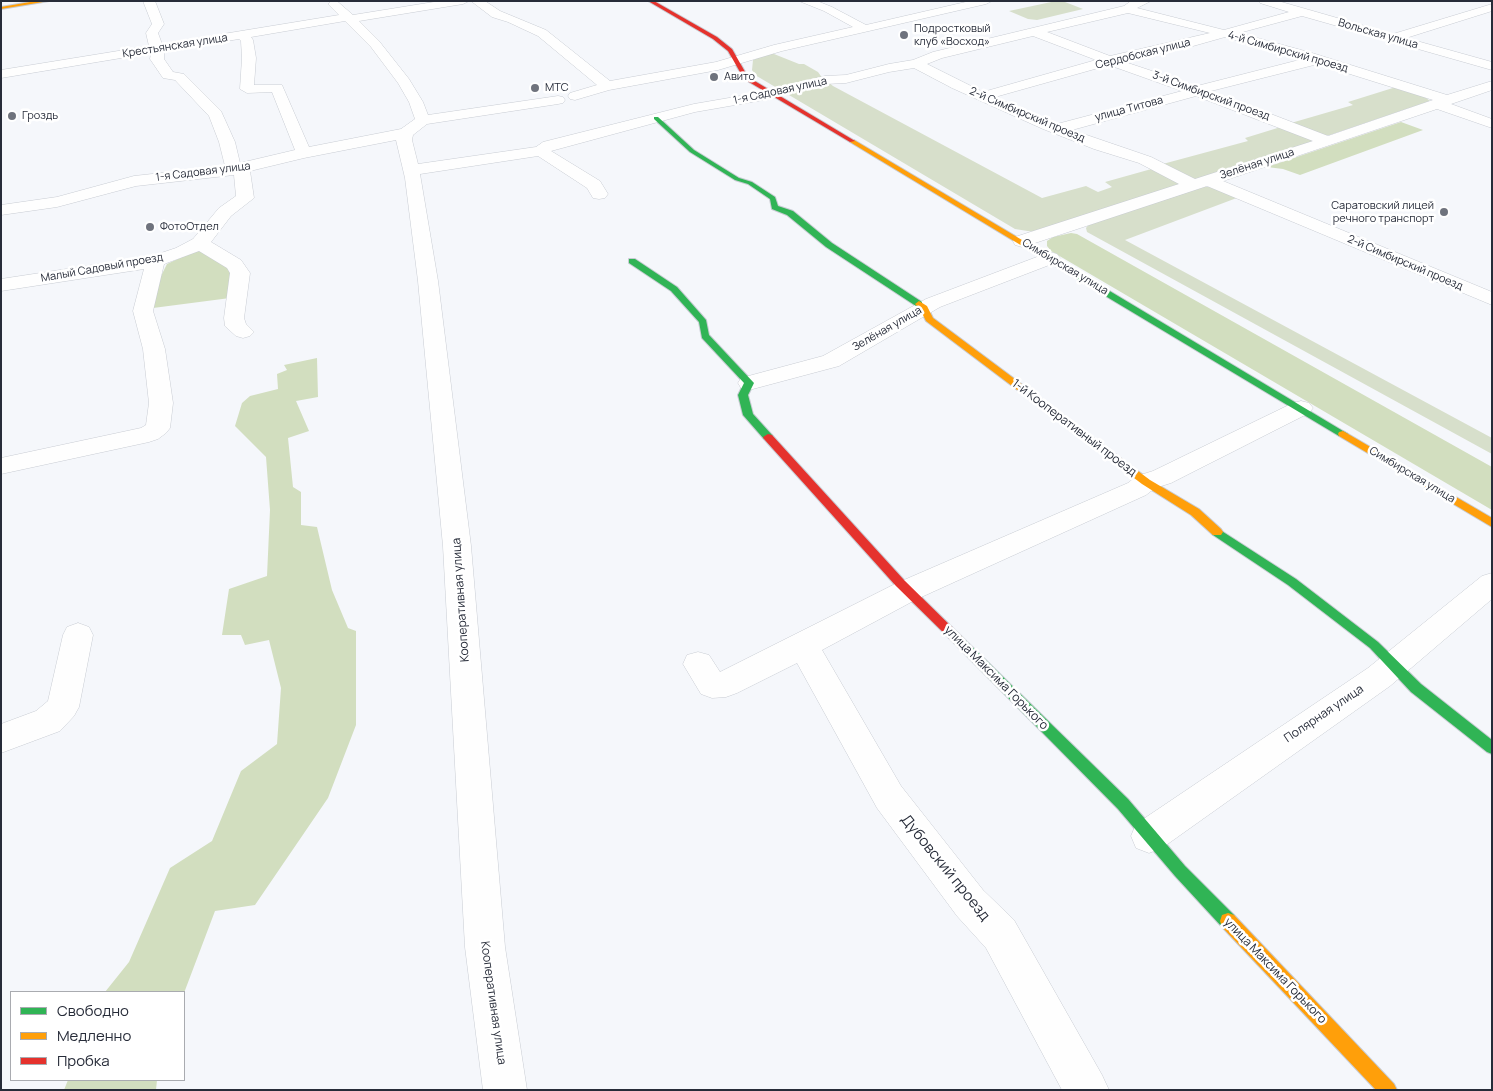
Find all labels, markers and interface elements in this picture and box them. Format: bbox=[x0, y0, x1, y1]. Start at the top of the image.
street label: Вольская улица bbox=[1337, 16, 1419, 52]
place label: Подростковый клуб «Восход» bbox=[914, 22, 991, 48]
marker: Подростковый клуб «Восход» bbox=[898, 29, 910, 41]
street label: 4-й Симбирский проезд bbox=[1226, 29, 1350, 75]
street label: Крестьянская улица bbox=[121, 31, 229, 61]
street label: Сердобская улица bbox=[1094, 36, 1192, 72]
street label: 3-й Симбирский проезд bbox=[1150, 69, 1272, 123]
place label: Авито bbox=[724, 70, 755, 84]
marker: Авито bbox=[708, 71, 720, 83]
street label: 1-я Садовая улица bbox=[732, 75, 828, 107]
place label: МТС bbox=[545, 81, 569, 95]
marker: МТС bbox=[529, 82, 541, 94]
street label: 2-й Симбирский проезд bbox=[967, 85, 1087, 145]
street label: улица Титова bbox=[1093, 94, 1165, 124]
place label: Гроздь bbox=[22, 109, 58, 123]
marker: Гроздь bbox=[6, 110, 18, 122]
street label: Зелёная улица bbox=[1218, 146, 1296, 182]
street label: 1-я Садовая улица bbox=[155, 160, 251, 184]
place label: Саратовский лицей речного транспорт bbox=[1331, 199, 1434, 225]
marker: Саратовский лицей речного транспорт bbox=[1438, 206, 1450, 218]
place label: ФотоОтдел bbox=[160, 220, 219, 234]
marker: ФотоОтдел bbox=[144, 221, 156, 233]
street label: 2-й Симбирский проезд bbox=[1345, 233, 1465, 293]
street label: Симбирская улица bbox=[1020, 236, 1110, 298]
street label: Малый Садовый проезд bbox=[40, 251, 164, 285]
street label: Зелёная улица bbox=[850, 304, 924, 354]
street label: 1-й Кооперативный проезд bbox=[1009, 376, 1139, 480]
street label: Симбирская улица bbox=[1367, 444, 1457, 506]
street label: Кооперативная улица bbox=[449, 537, 473, 663]
street label: улица Максима Горького bbox=[941, 623, 1051, 733]
street label: Полярная улица bbox=[1282, 682, 1366, 746]
street label: Дубовский проезд bbox=[897, 811, 993, 925]
street label: улица Максима Горького bbox=[1221, 915, 1329, 1027]
street label: Кооперативная улица bbox=[477, 940, 509, 1066]
legend bbox=[10, 991, 185, 1081]
text: Свободно bbox=[57, 1000, 129, 1021]
text: Медленно bbox=[57, 1025, 131, 1046]
text: Пробка bbox=[57, 1050, 110, 1071]

